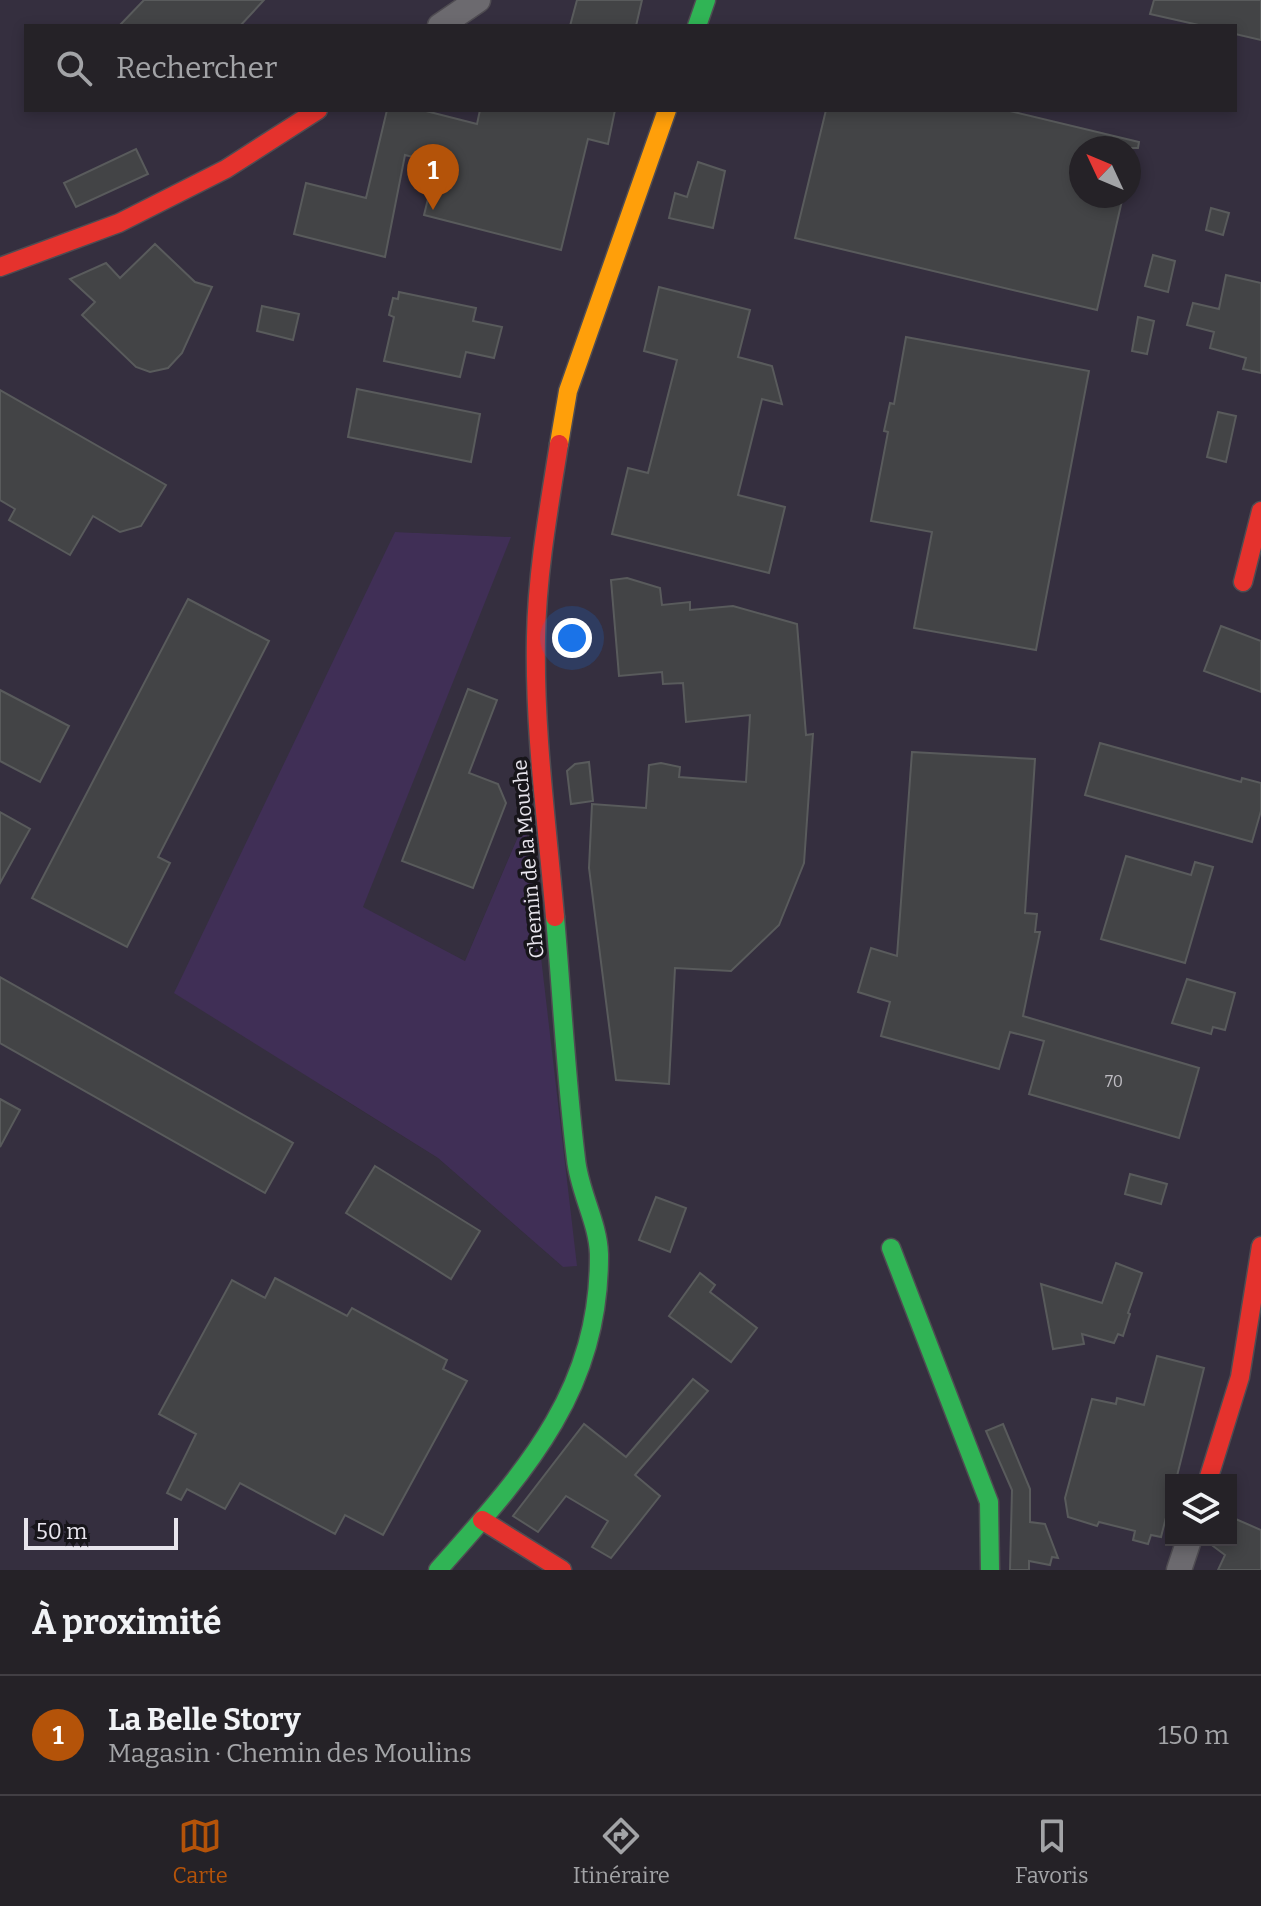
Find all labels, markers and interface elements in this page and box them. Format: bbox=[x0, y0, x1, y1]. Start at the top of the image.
search box bbox=[24, 24, 1237, 112]
icon: search bbox=[52, 46, 96, 90]
text: Rechercher bbox=[116, 50, 277, 86]
north arrow bbox=[1069, 136, 1141, 208]
pin: 1 bbox=[407, 144, 459, 210]
your location bbox=[552, 618, 592, 658]
street label: Chemin de la Mouche bbox=[507, 759, 549, 959]
house number: 70 bbox=[1105, 1072, 1123, 1091]
map controls bbox=[1165, 1474, 1237, 1546]
button: layers bbox=[1165, 1474, 1237, 1546]
scale bar bbox=[24, 1514, 178, 1550]
text: 50 m bbox=[36, 1518, 87, 1545]
text: À proximité bbox=[32, 1602, 222, 1643]
text: La Belle Story bbox=[108, 1702, 301, 1738]
text: 1 bbox=[52, 1720, 64, 1751]
text: 150 m bbox=[1158, 1720, 1229, 1751]
text: Magasin · Chemin des Moulins bbox=[108, 1738, 472, 1769]
tab: Carte bbox=[173, 1814, 228, 1889]
tab: Itinéraire bbox=[573, 1814, 670, 1889]
tab: Favoris bbox=[1015, 1814, 1088, 1889]

